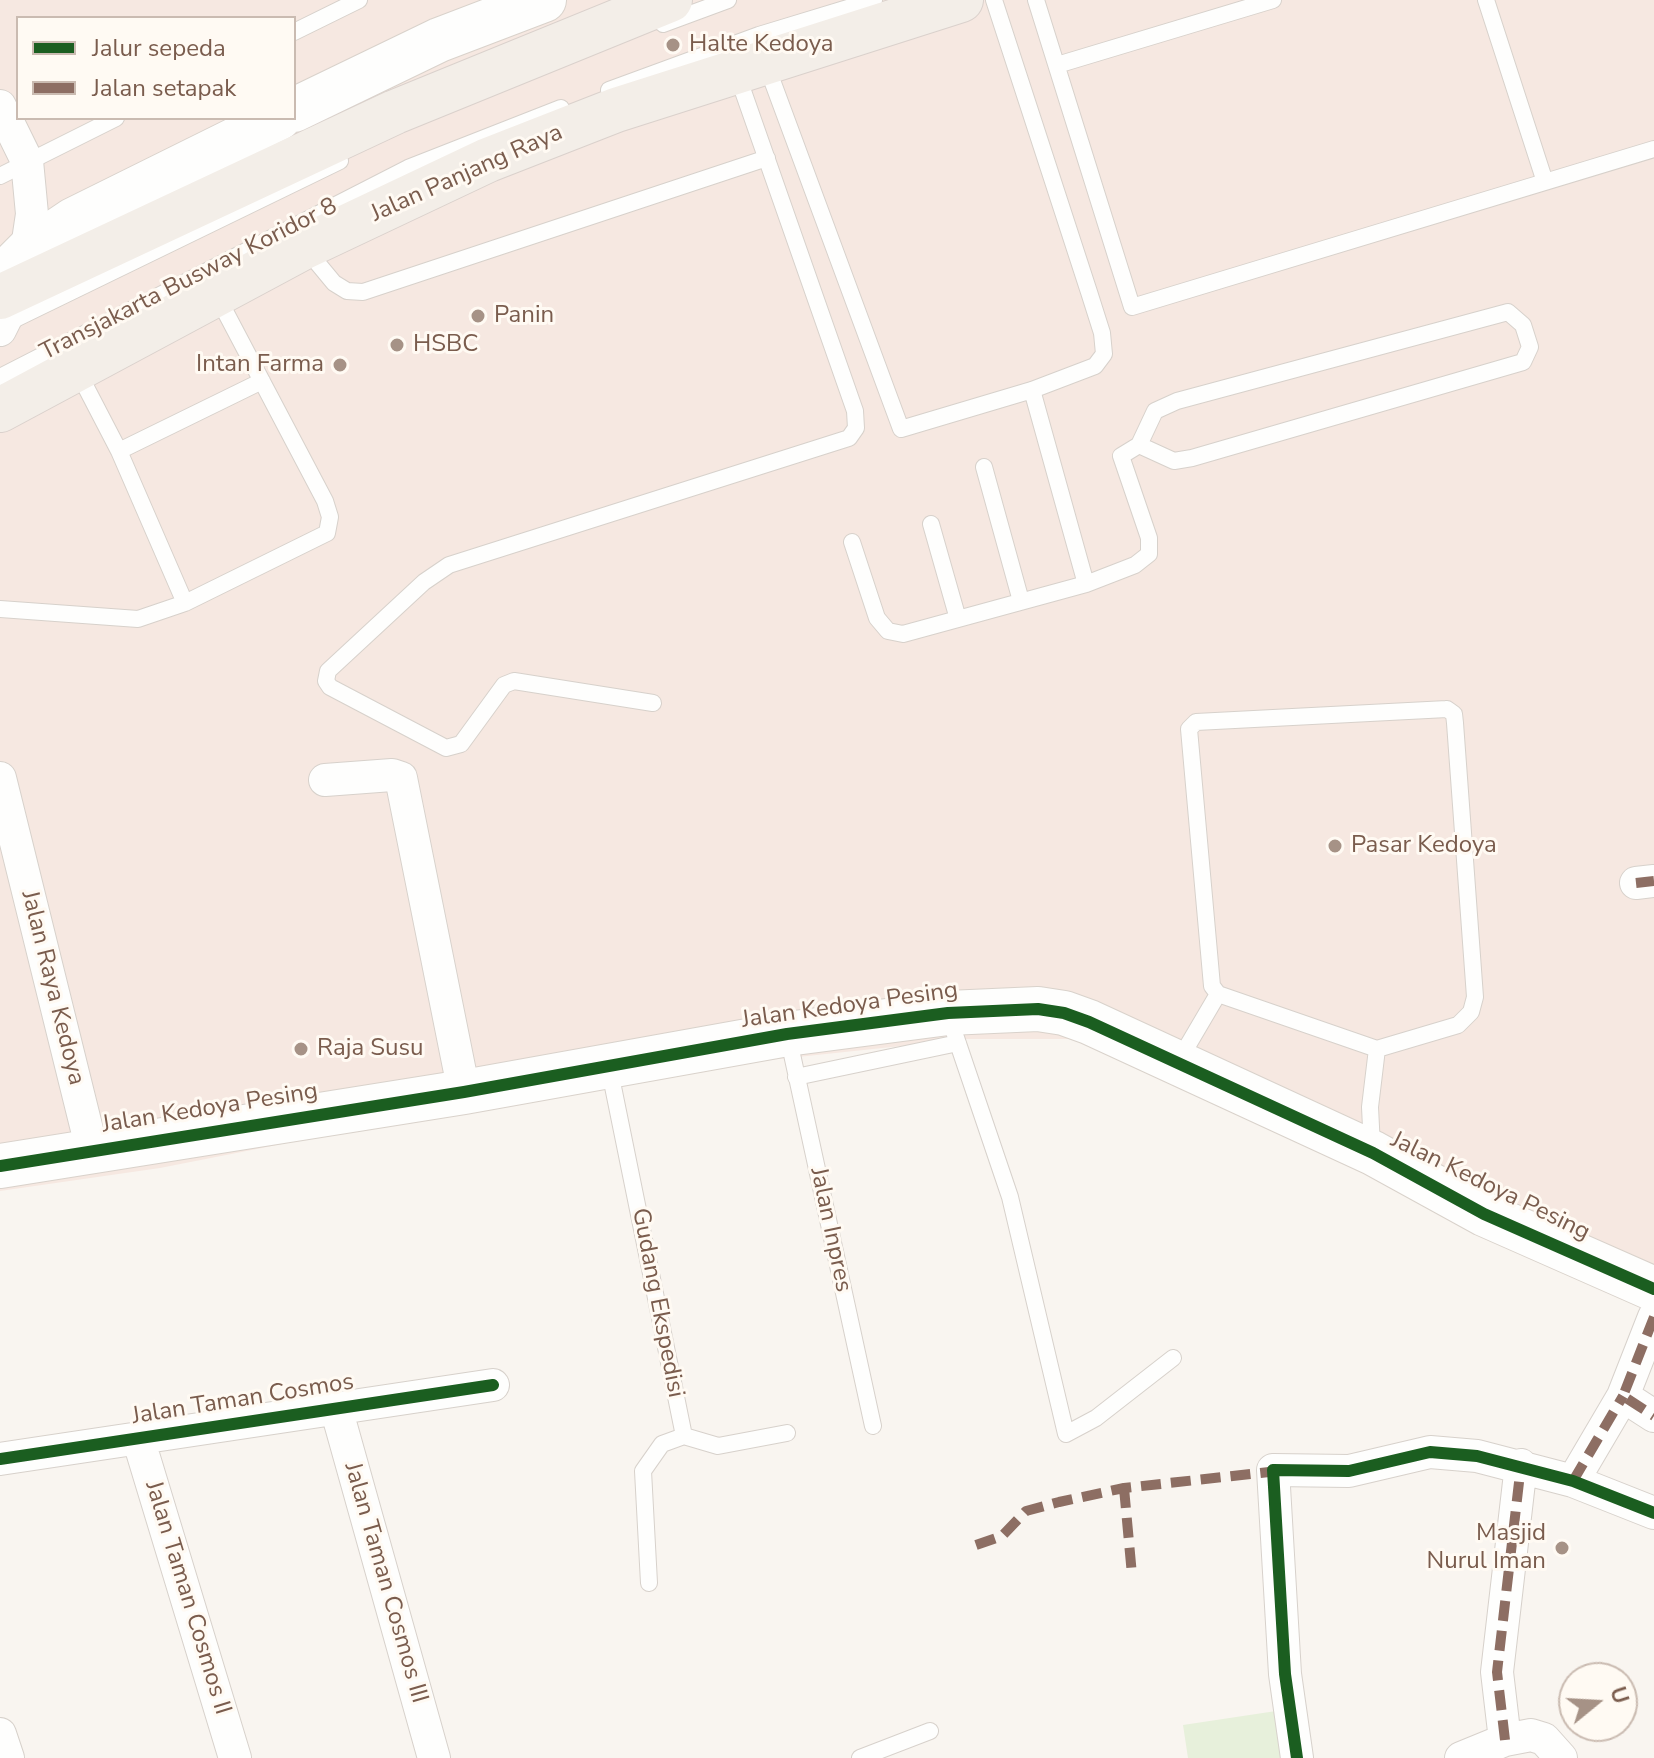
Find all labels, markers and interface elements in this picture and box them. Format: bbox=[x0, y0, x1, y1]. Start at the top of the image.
legend bbox=[16, 16, 296, 120]
place label: Halte Kedoya bbox=[689, 31, 834, 59]
text: Jalur sepeda bbox=[92, 32, 226, 64]
marker: Halte Kedoya bbox=[664, 36, 682, 54]
text: Jalan setapak bbox=[92, 72, 236, 104]
street label: Jalan Panjang Raya bbox=[367, 119, 567, 229]
street label: Transjakarta Busway Koridor 8 bbox=[36, 192, 342, 368]
place label: Panin bbox=[494, 302, 554, 330]
marker: Panin bbox=[469, 307, 487, 325]
place label: HSBC bbox=[413, 331, 478, 359]
marker: HSBC bbox=[388, 336, 406, 354]
place label: Intan Farma bbox=[196, 351, 324, 379]
marker: Intan Farma bbox=[331, 356, 349, 374]
place label: Pasar Kedoya bbox=[1351, 832, 1497, 860]
marker: Pasar Kedoya bbox=[1326, 837, 1344, 855]
street label: Jalan Raya Kedoya bbox=[14, 888, 90, 1088]
street label: Jalan Kedoya Pesing bbox=[740, 977, 960, 1035]
place label: Raja Susu bbox=[317, 1035, 424, 1063]
marker: Raja Susu bbox=[292, 1040, 310, 1058]
street label: Jalan Kedoya Pesing bbox=[100, 1078, 320, 1140]
street label: Jalan Kedoya Pesing bbox=[1386, 1126, 1594, 1248]
street label: Jalan Inpres bbox=[803, 1165, 857, 1295]
street label: Gudang Ekspedisi bbox=[625, 1206, 689, 1400]
street label: Jalan Taman Cosmos bbox=[130, 1368, 356, 1432]
street label: Jalan Taman Cosmos III bbox=[337, 1459, 433, 1707]
street label: Jalan Taman Cosmos II bbox=[138, 1478, 236, 1718]
place label: Masjid Nurul Iman bbox=[1426, 1520, 1546, 1576]
marker: Masjid Nurul Iman bbox=[1553, 1539, 1571, 1557]
north arrow bbox=[1558, 1662, 1638, 1742]
text: U bbox=[1602, 1683, 1636, 1708]

